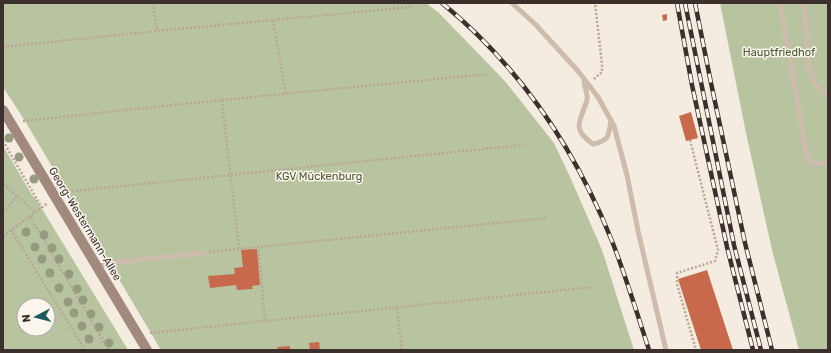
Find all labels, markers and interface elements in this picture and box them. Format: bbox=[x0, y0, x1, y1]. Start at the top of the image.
park label: Hauptfriedhof bbox=[743, 46, 816, 59]
street label: Georg-Westermann-Allee bbox=[46, 165, 124, 283]
park label: KGV Mückenburg bbox=[276, 170, 362, 183]
north arrow bbox=[16, 297, 56, 337]
text: N bbox=[20, 313, 34, 323]

